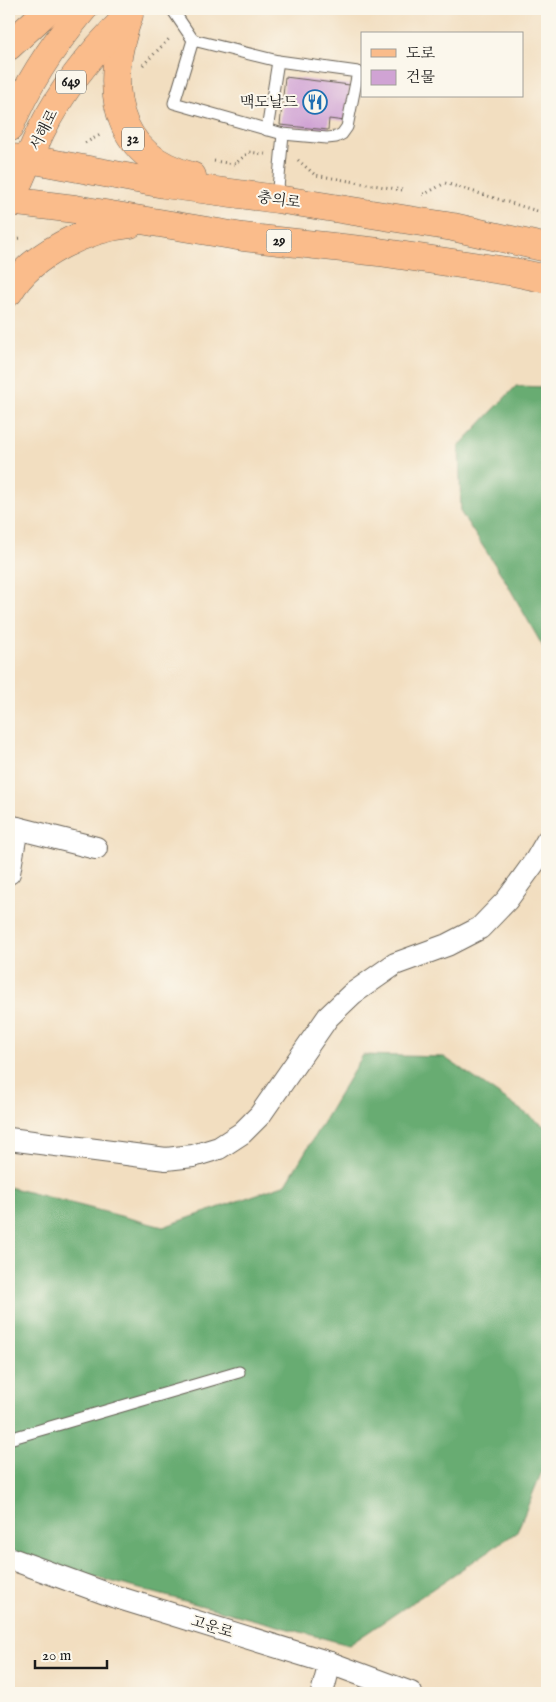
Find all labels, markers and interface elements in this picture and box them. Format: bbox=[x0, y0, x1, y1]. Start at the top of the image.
legend bbox=[361, 32, 524, 98]
text: 도로 bbox=[406, 44, 435, 63]
text: 건물 bbox=[406, 68, 435, 87]
road number: 649 bbox=[56, 70, 86, 94]
restaurant icon: 맥도날드 bbox=[302, 89, 328, 115]
place label: 맥도날드 bbox=[240, 93, 299, 112]
street label: 서해로 bbox=[26, 106, 63, 154]
road number: 32 bbox=[122, 128, 144, 150]
street label: 충의로 bbox=[256, 188, 302, 213]
road number: 29 bbox=[266, 230, 292, 252]
street label: 고운로 bbox=[188, 1612, 236, 1643]
scale bar bbox=[35, 1637, 108, 1669]
text: 20 m bbox=[42, 1646, 72, 1665]

